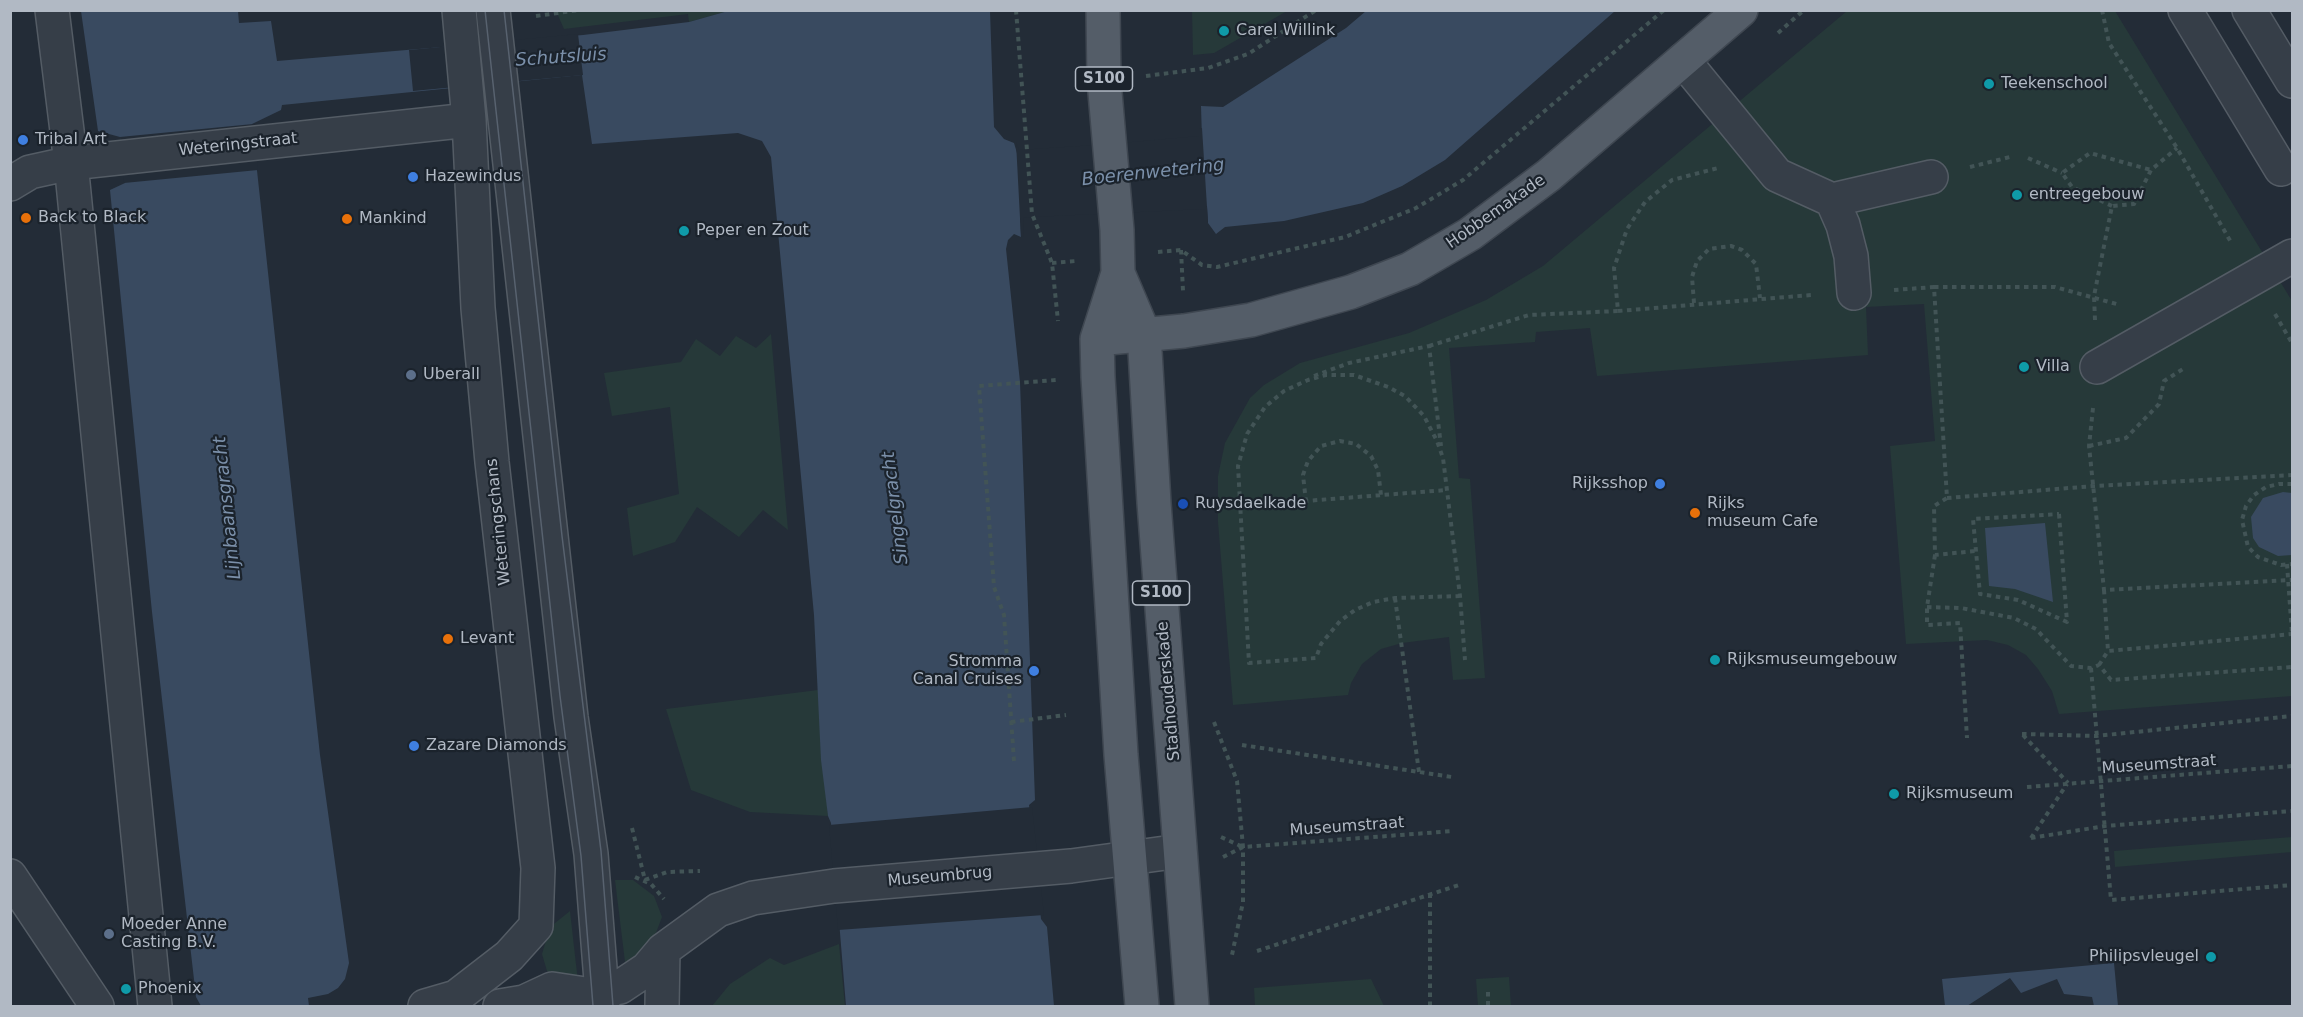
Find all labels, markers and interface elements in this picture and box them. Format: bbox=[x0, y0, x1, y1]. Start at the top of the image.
place label: Carel Willink bbox=[1236, 21, 1335, 41]
marker: Carel Willink bbox=[1217, 24, 1231, 38]
water label: Schutsluis bbox=[515, 44, 607, 72]
road number: S100 bbox=[1076, 67, 1132, 91]
place label: Teekenschool bbox=[2001, 74, 2108, 94]
marker: Teekenschool bbox=[1982, 77, 1996, 91]
street label: Weteringstraat bbox=[178, 129, 298, 161]
place label: Tribal Art bbox=[35, 130, 107, 150]
marker: Tribal Art bbox=[16, 133, 30, 147]
water label: Boerenwetering bbox=[1081, 155, 1225, 191]
place label: Hazewindus bbox=[425, 167, 521, 187]
marker: Hazewindus bbox=[406, 170, 420, 184]
street label: Hobbemakade bbox=[1443, 171, 1549, 253]
place label: entreegebouw bbox=[2029, 185, 2144, 205]
marker: entreegebouw bbox=[2010, 188, 2024, 202]
place label: Back to Black bbox=[38, 208, 146, 228]
place label: Mankind bbox=[359, 209, 427, 229]
marker: Back to Black bbox=[19, 211, 33, 225]
marker: Mankind bbox=[340, 212, 354, 226]
place label: Peper en Zout bbox=[696, 221, 809, 241]
marker: Peper en Zout bbox=[677, 224, 691, 238]
place label: Villa bbox=[2036, 357, 2070, 377]
marker: Villa bbox=[2017, 360, 2031, 374]
place label: Uberall bbox=[423, 365, 480, 385]
marker: Uberall bbox=[404, 368, 418, 382]
water label: Lijnbaansgracht bbox=[210, 435, 246, 581]
water label: Singelgracht bbox=[878, 450, 914, 566]
street label: Weteringschans bbox=[483, 457, 515, 587]
place label: Rijksshop bbox=[1572, 474, 1648, 494]
marker: Rijksshop bbox=[1653, 477, 1667, 491]
place label: Ruysdaelkade bbox=[1195, 494, 1306, 514]
place label: Rijks museum Cafe bbox=[1707, 494, 1818, 532]
marker: Ruysdaelkade bbox=[1176, 497, 1190, 511]
marker: Rijks museum Cafe bbox=[1688, 506, 1702, 520]
road number: S100 bbox=[1132, 581, 1190, 605]
street label: Stadhouderskade bbox=[1153, 620, 1185, 762]
place label: Levant bbox=[460, 629, 514, 649]
marker: Levant bbox=[441, 632, 455, 646]
place label: Rijksmuseumgebouw bbox=[1727, 650, 1897, 670]
place label: Stromma Canal Cruises bbox=[913, 652, 1022, 690]
marker: Rijksmuseumgebouw bbox=[1708, 653, 1722, 667]
marker: Stromma Canal Cruises bbox=[1027, 664, 1041, 678]
place label: Zazare Diamonds bbox=[426, 736, 567, 756]
marker: Zazare Diamonds bbox=[407, 739, 421, 753]
street label: Museumstraat bbox=[2101, 751, 2217, 779]
place label: Rijksmuseum bbox=[1906, 784, 2013, 804]
marker: Rijksmuseum bbox=[1887, 787, 1901, 801]
street label: Museumstraat bbox=[1289, 813, 1405, 841]
street label: Museumbrug bbox=[887, 863, 993, 891]
place label: Moeder Anne Casting B.V. bbox=[121, 915, 227, 953]
marker: Moeder Anne Casting B.V. bbox=[102, 927, 116, 941]
place label: Philipsvleugel bbox=[2089, 947, 2199, 967]
marker: Philipsvleugel bbox=[2204, 950, 2218, 964]
place label: Phoenix bbox=[138, 979, 201, 999]
marker: Phoenix bbox=[119, 982, 133, 996]

